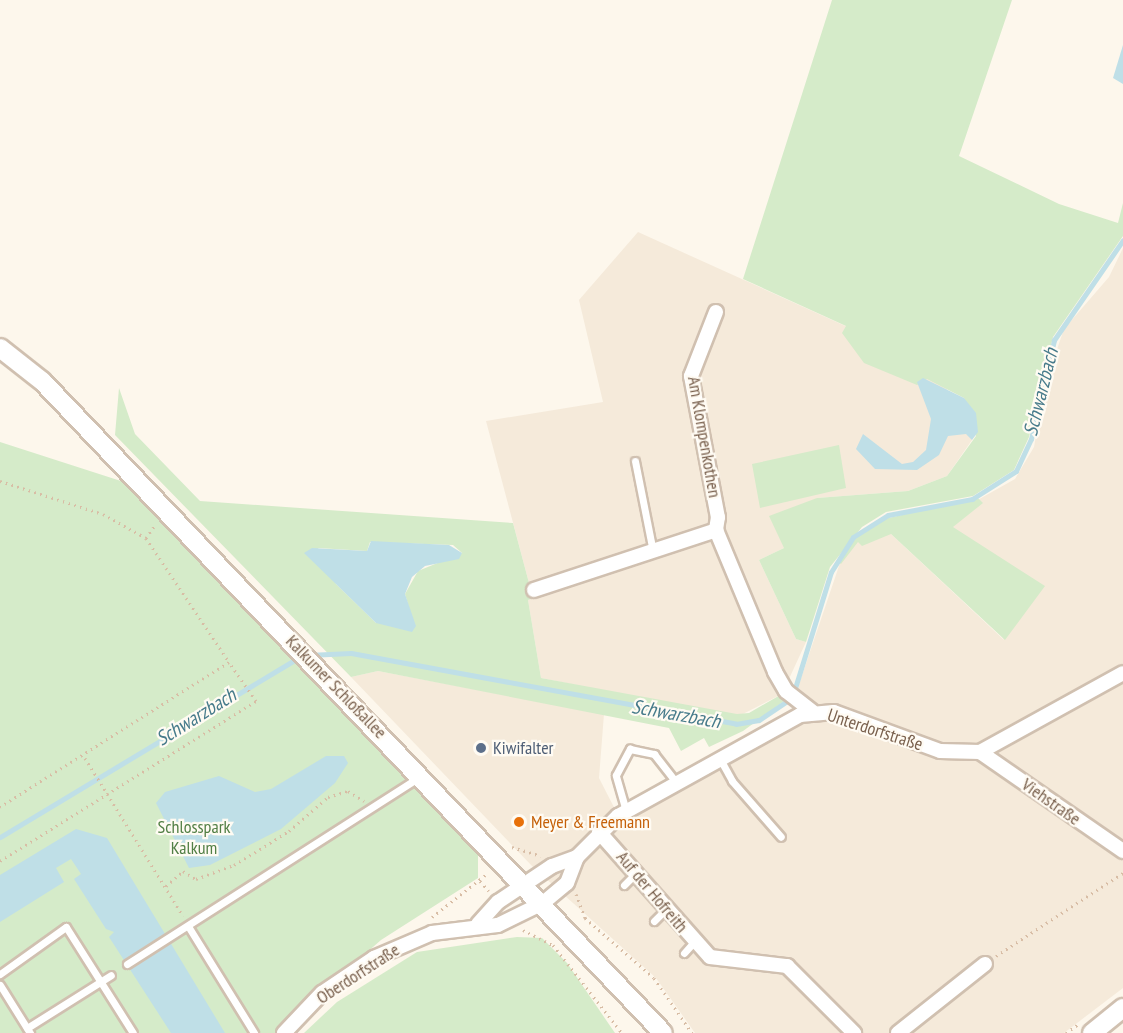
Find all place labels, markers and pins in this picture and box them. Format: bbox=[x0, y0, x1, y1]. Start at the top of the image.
place label: Kiwifalter bbox=[493, 737, 553, 759]
marker: Kiwifalter bbox=[474, 741, 488, 755]
place label: Meyer & Freemann bbox=[531, 811, 650, 833]
marker: Meyer & Freemann bbox=[512, 815, 526, 829]

